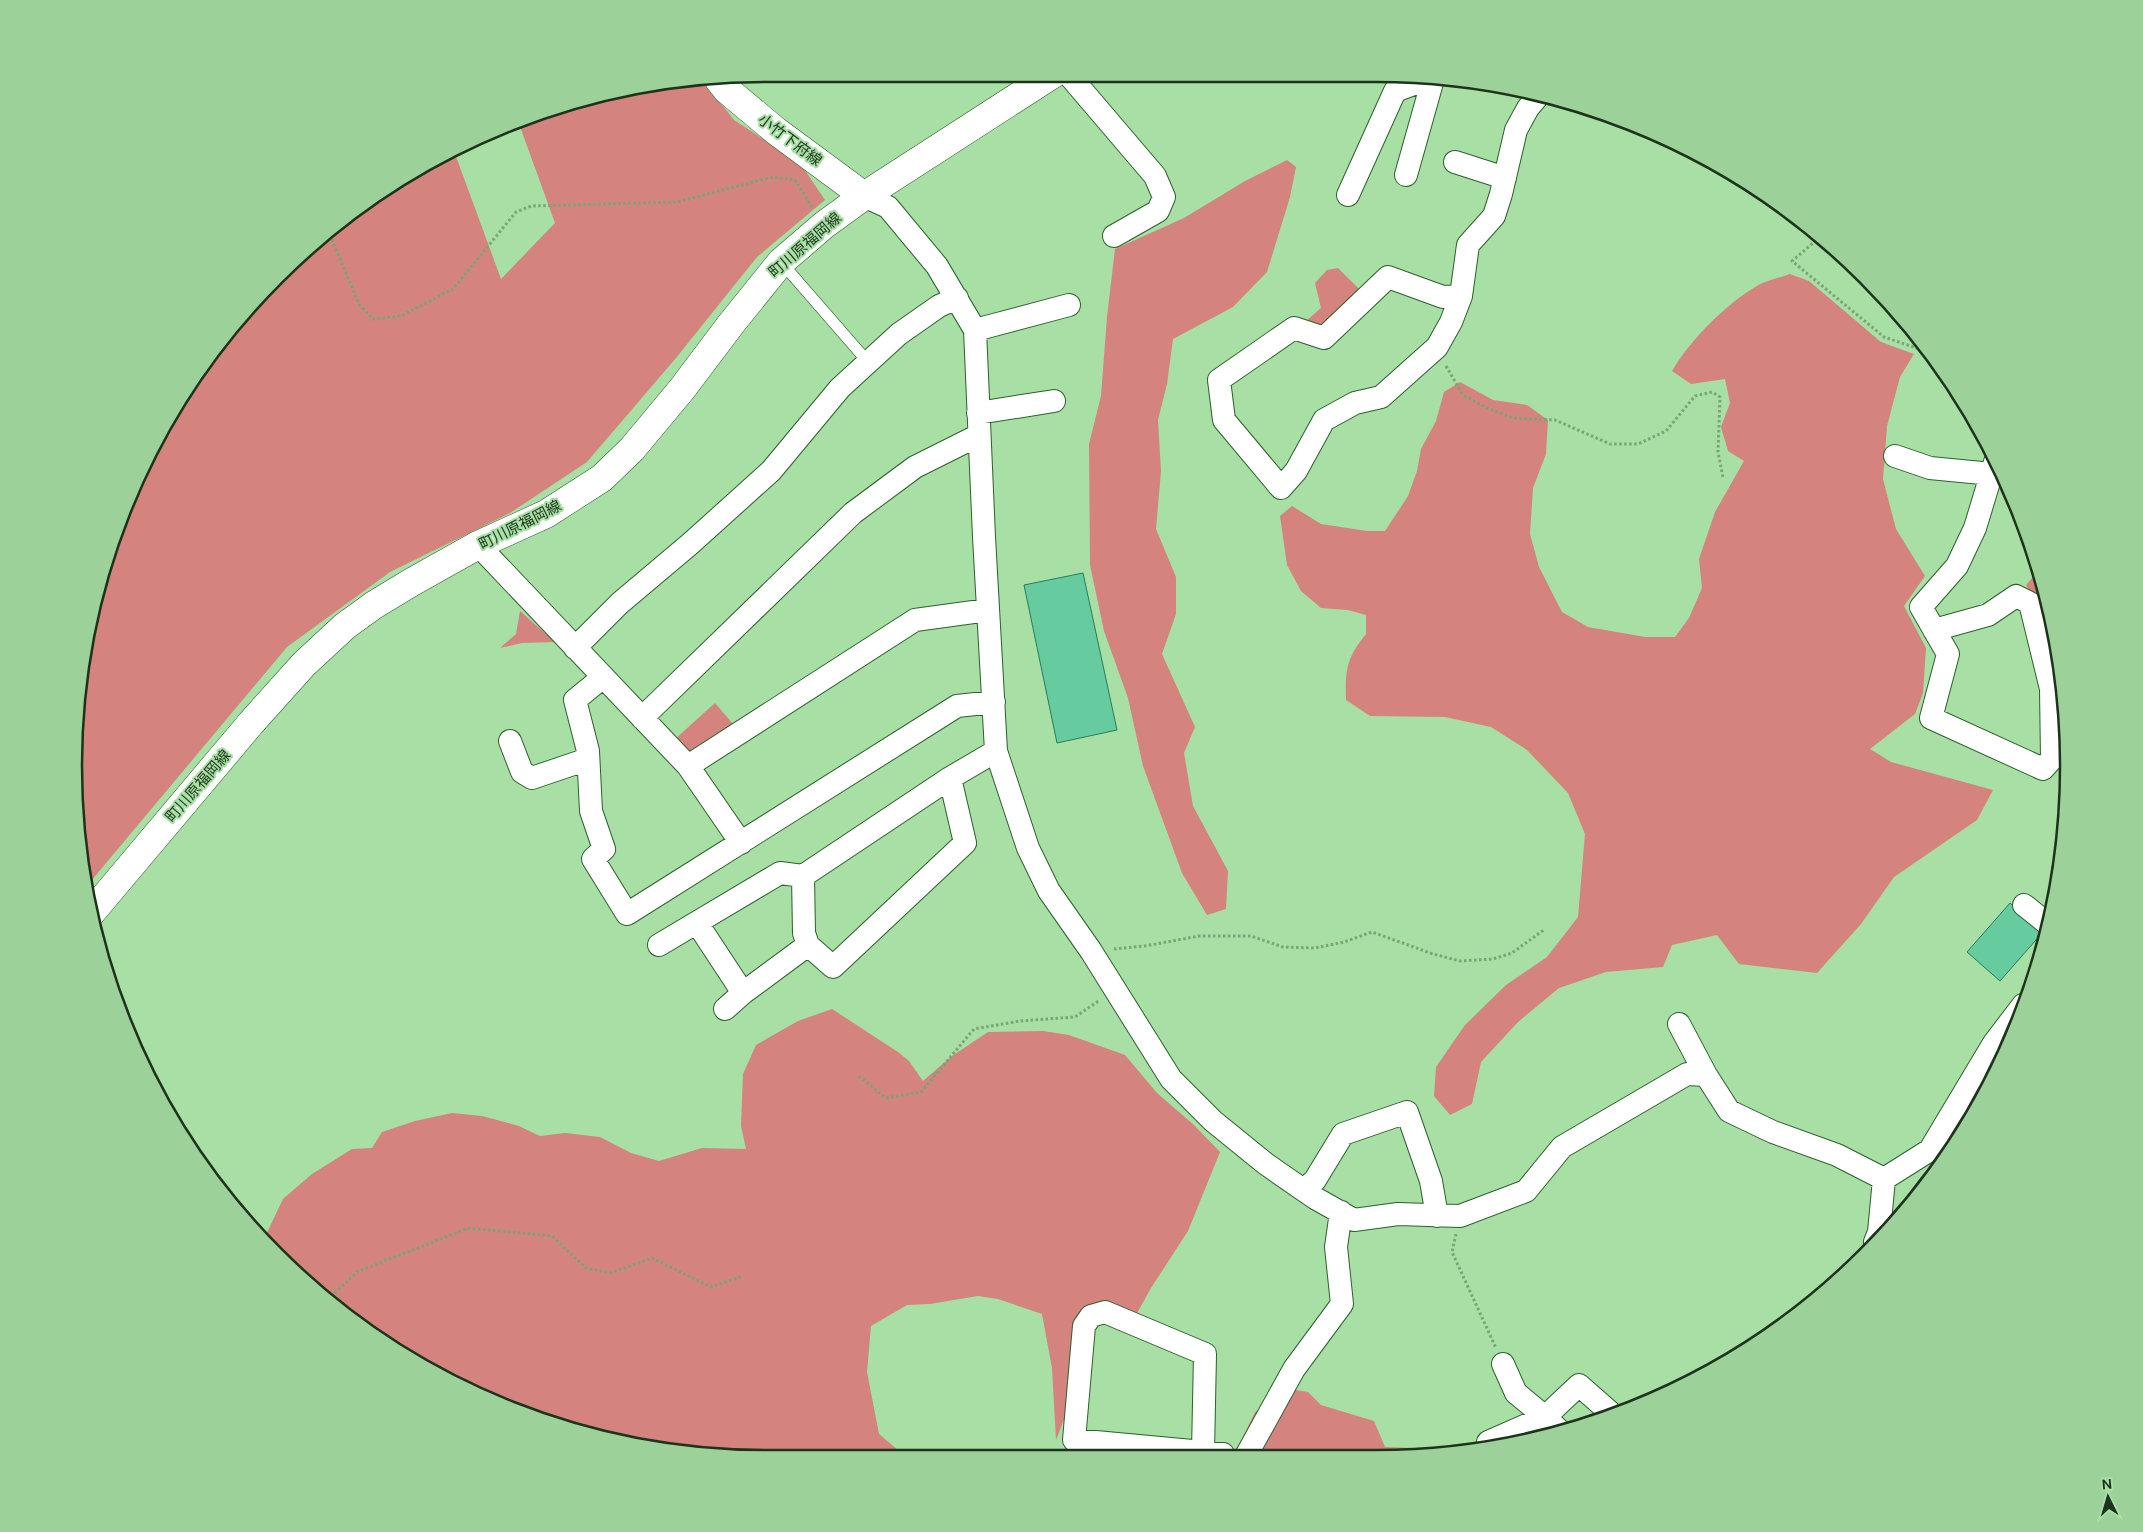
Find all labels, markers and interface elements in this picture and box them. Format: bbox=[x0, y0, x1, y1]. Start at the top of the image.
street label: 小竹下府線 bbox=[754, 109, 826, 171]
street label: 町川原福岡線 bbox=[764, 208, 846, 282]
street label: 町川原福岡線 bbox=[475, 496, 565, 554]
street label: 町川原福岡線 bbox=[161, 745, 235, 827]
north arrow bbox=[2083, 1472, 2133, 1522]
text: N bbox=[2101, 1475, 2113, 1493]

